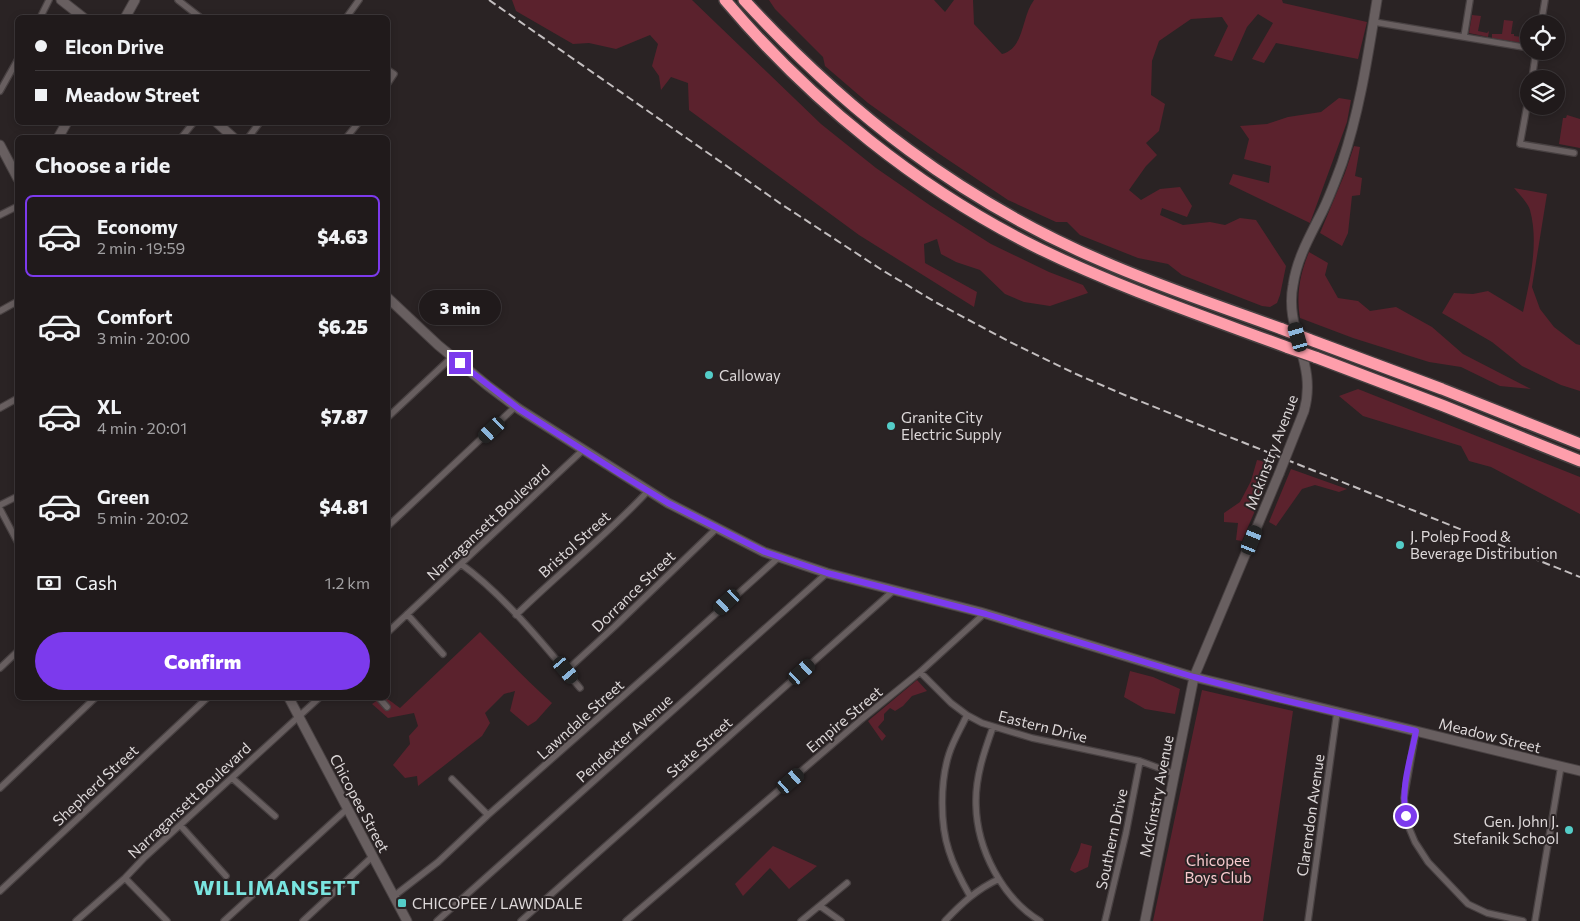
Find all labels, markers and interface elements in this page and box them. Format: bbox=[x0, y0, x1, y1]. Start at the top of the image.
map controls bbox=[1520, 15, 1565, 115]
button: locate bbox=[1520, 15, 1565, 60]
text: Elcon Drive bbox=[65, 35, 164, 58]
button: layers bbox=[1520, 70, 1565, 115]
text: Meadow Street bbox=[65, 83, 199, 106]
text: Choose a ride bbox=[35, 151, 170, 178]
icon: car bbox=[37, 214, 82, 259]
text: Economy bbox=[97, 215, 178, 238]
text: $4.63 bbox=[317, 225, 368, 248]
text: 2 min · 19:59 bbox=[97, 238, 185, 257]
callout: 3 min bbox=[419, 290, 501, 326]
text: 3 min bbox=[440, 298, 480, 317]
icon: car bbox=[37, 304, 82, 349]
text: Comfort bbox=[97, 305, 173, 328]
text: $6.25 bbox=[318, 315, 368, 338]
car bbox=[1286, 321, 1309, 353]
text: 3 min · 20:00 bbox=[97, 328, 190, 347]
route end bbox=[449, 352, 471, 374]
place label: Calloway bbox=[719, 366, 781, 384]
marker: Calloway bbox=[703, 369, 715, 381]
street label: Mckinstry Avenue bbox=[1241, 392, 1301, 512]
icon: car bbox=[37, 394, 82, 439]
text: XL bbox=[97, 395, 122, 418]
text: $7.87 bbox=[320, 405, 368, 428]
place label: Granite City Electric Supply bbox=[901, 408, 1002, 443]
car bbox=[475, 414, 508, 446]
text: 4 min · 20:01 bbox=[97, 418, 187, 437]
marker: Granite City Electric Supply bbox=[885, 420, 897, 432]
street label: Narragansett Boulevard bbox=[423, 460, 553, 584]
icon: car bbox=[37, 484, 82, 529]
text: Green bbox=[97, 485, 149, 508]
text: $4.81 bbox=[319, 495, 368, 518]
street label: Bristol Street bbox=[534, 507, 614, 581]
text: 5 min · 20:02 bbox=[97, 508, 189, 527]
car bbox=[1239, 523, 1264, 557]
place label: J. Polep Food & Beverage Distribution bbox=[1410, 527, 1558, 562]
marker: J. Polep Food & Beverage Distribution bbox=[1394, 539, 1406, 551]
street label: Dorrance Street bbox=[588, 547, 678, 635]
icon: cash bbox=[35, 569, 63, 597]
text: Cash bbox=[75, 571, 117, 594]
text: 1.2 km bbox=[325, 573, 370, 592]
car bbox=[710, 586, 743, 618]
button: Confirm bbox=[35, 632, 370, 690]
car bbox=[550, 654, 581, 686]
car bbox=[785, 656, 818, 688]
street label: Lawndale Street bbox=[533, 675, 627, 763]
street label: Empire Street bbox=[802, 682, 886, 756]
street label: Pendexter Avenue bbox=[572, 690, 676, 786]
street label: Eastern Drive bbox=[997, 706, 1089, 746]
street label: State Street bbox=[663, 713, 735, 781]
street label: Meadow Street bbox=[1437, 714, 1543, 756]
street label: McKinstry Avenue bbox=[1135, 733, 1177, 858]
street label: Narragansett Boulevard bbox=[124, 738, 254, 862]
street label: Shepherd Street bbox=[49, 741, 141, 829]
street label: Chicopee Street bbox=[326, 751, 394, 855]
street label: Clarendon Avenue bbox=[1293, 753, 1328, 877]
car bbox=[774, 765, 807, 797]
street label: Southern Drive bbox=[1092, 787, 1130, 891]
route start bbox=[1395, 805, 1417, 827]
place label: Gen. John J. Stefanik School bbox=[1453, 812, 1559, 847]
marker: Gen. John J. Stefanik School bbox=[1563, 824, 1575, 836]
park label: Chicopee Boys Club bbox=[1184, 851, 1252, 886]
district label: WILLIMANSETT bbox=[193, 875, 361, 899]
place label: CHICOPEE / LAWNDALE bbox=[412, 894, 583, 912]
marker: CHICOPEE / LAWNDALE bbox=[396, 897, 408, 909]

